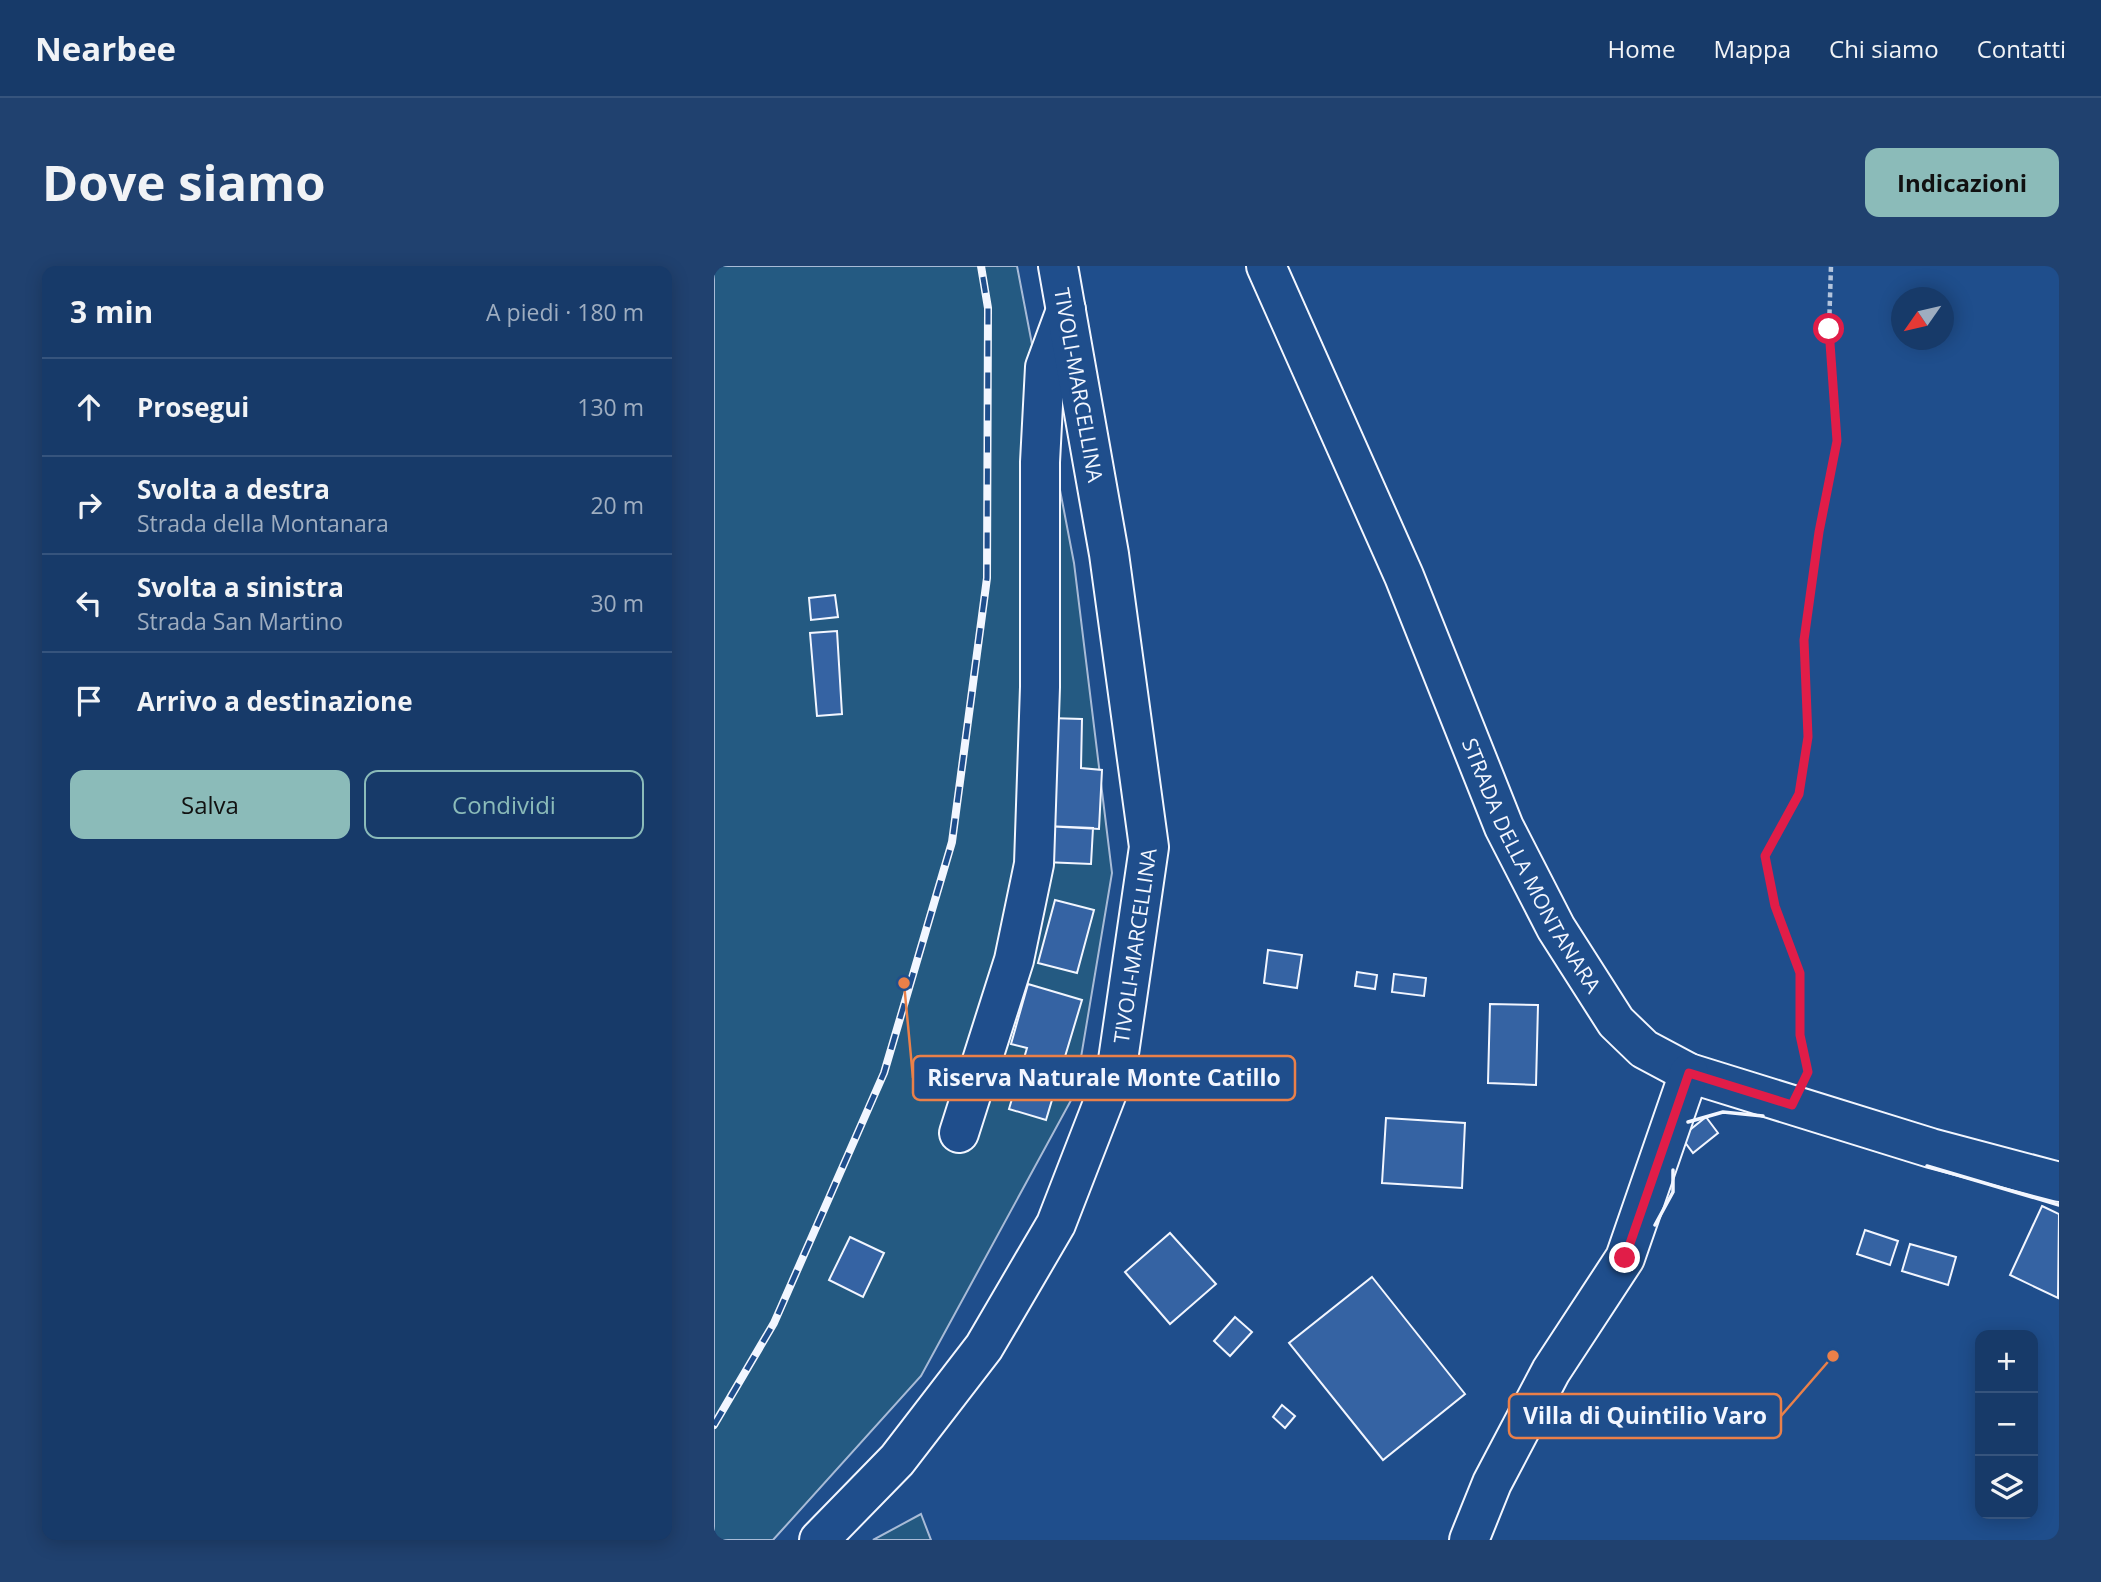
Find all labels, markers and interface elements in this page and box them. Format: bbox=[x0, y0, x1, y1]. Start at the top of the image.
text: Nearbee bbox=[35, 26, 176, 71]
text: Home bbox=[1608, 32, 1675, 65]
text: Mappa bbox=[1713, 32, 1791, 65]
text: Chi siamo bbox=[1829, 32, 1939, 65]
text: Contatti bbox=[1977, 32, 2066, 65]
button: Indicazioni bbox=[1865, 148, 2059, 217]
text: Dove siamo bbox=[42, 149, 326, 215]
street label: TIVOLI-MARCELLINA bbox=[1048, 286, 1110, 485]
north arrow bbox=[1891, 287, 1954, 350]
text: 3 min bbox=[70, 291, 153, 332]
text: A piedi · 180 m bbox=[486, 296, 644, 328]
route start bbox=[1813, 313, 1844, 344]
icon: ahead bbox=[70, 388, 108, 426]
text: Prosegui bbox=[137, 389, 249, 425]
text: 130 m bbox=[577, 391, 644, 423]
text: Svolta a destra bbox=[137, 471, 330, 507]
icon: right bbox=[70, 486, 108, 524]
text: 20 m bbox=[590, 489, 644, 521]
text: Strada della Montanara bbox=[137, 507, 389, 539]
text: Svolta a sinistra bbox=[137, 569, 344, 605]
icon: left bbox=[70, 584, 108, 622]
text: 30 m bbox=[590, 587, 644, 619]
text: Strada San Martino bbox=[137, 605, 343, 637]
icon: arrive bbox=[70, 682, 108, 720]
text: Arrivo a destinazione bbox=[137, 683, 413, 719]
street label: STRADA DELLA MONTANARA bbox=[1456, 734, 1608, 999]
button: Salva bbox=[70, 770, 350, 839]
button: Condividi bbox=[364, 770, 644, 839]
street label: TIVOLI-MARCELLINA bbox=[1107, 845, 1163, 1045]
callout: Riserva Naturale Monte Catillo bbox=[913, 1056, 1295, 1100]
text: Riserva Naturale Monte Catillo bbox=[927, 1061, 1281, 1093]
route end bbox=[1609, 1242, 1640, 1273]
map controls bbox=[1975, 1330, 2038, 1519]
button: + bbox=[1975, 1330, 2038, 1393]
button: − bbox=[1975, 1393, 2038, 1456]
callout: Villa di Quintilio Varo bbox=[1509, 1394, 1781, 1438]
text: Villa di Quintilio Varo bbox=[1523, 1399, 1767, 1431]
button: layers bbox=[1975, 1456, 2038, 1519]

